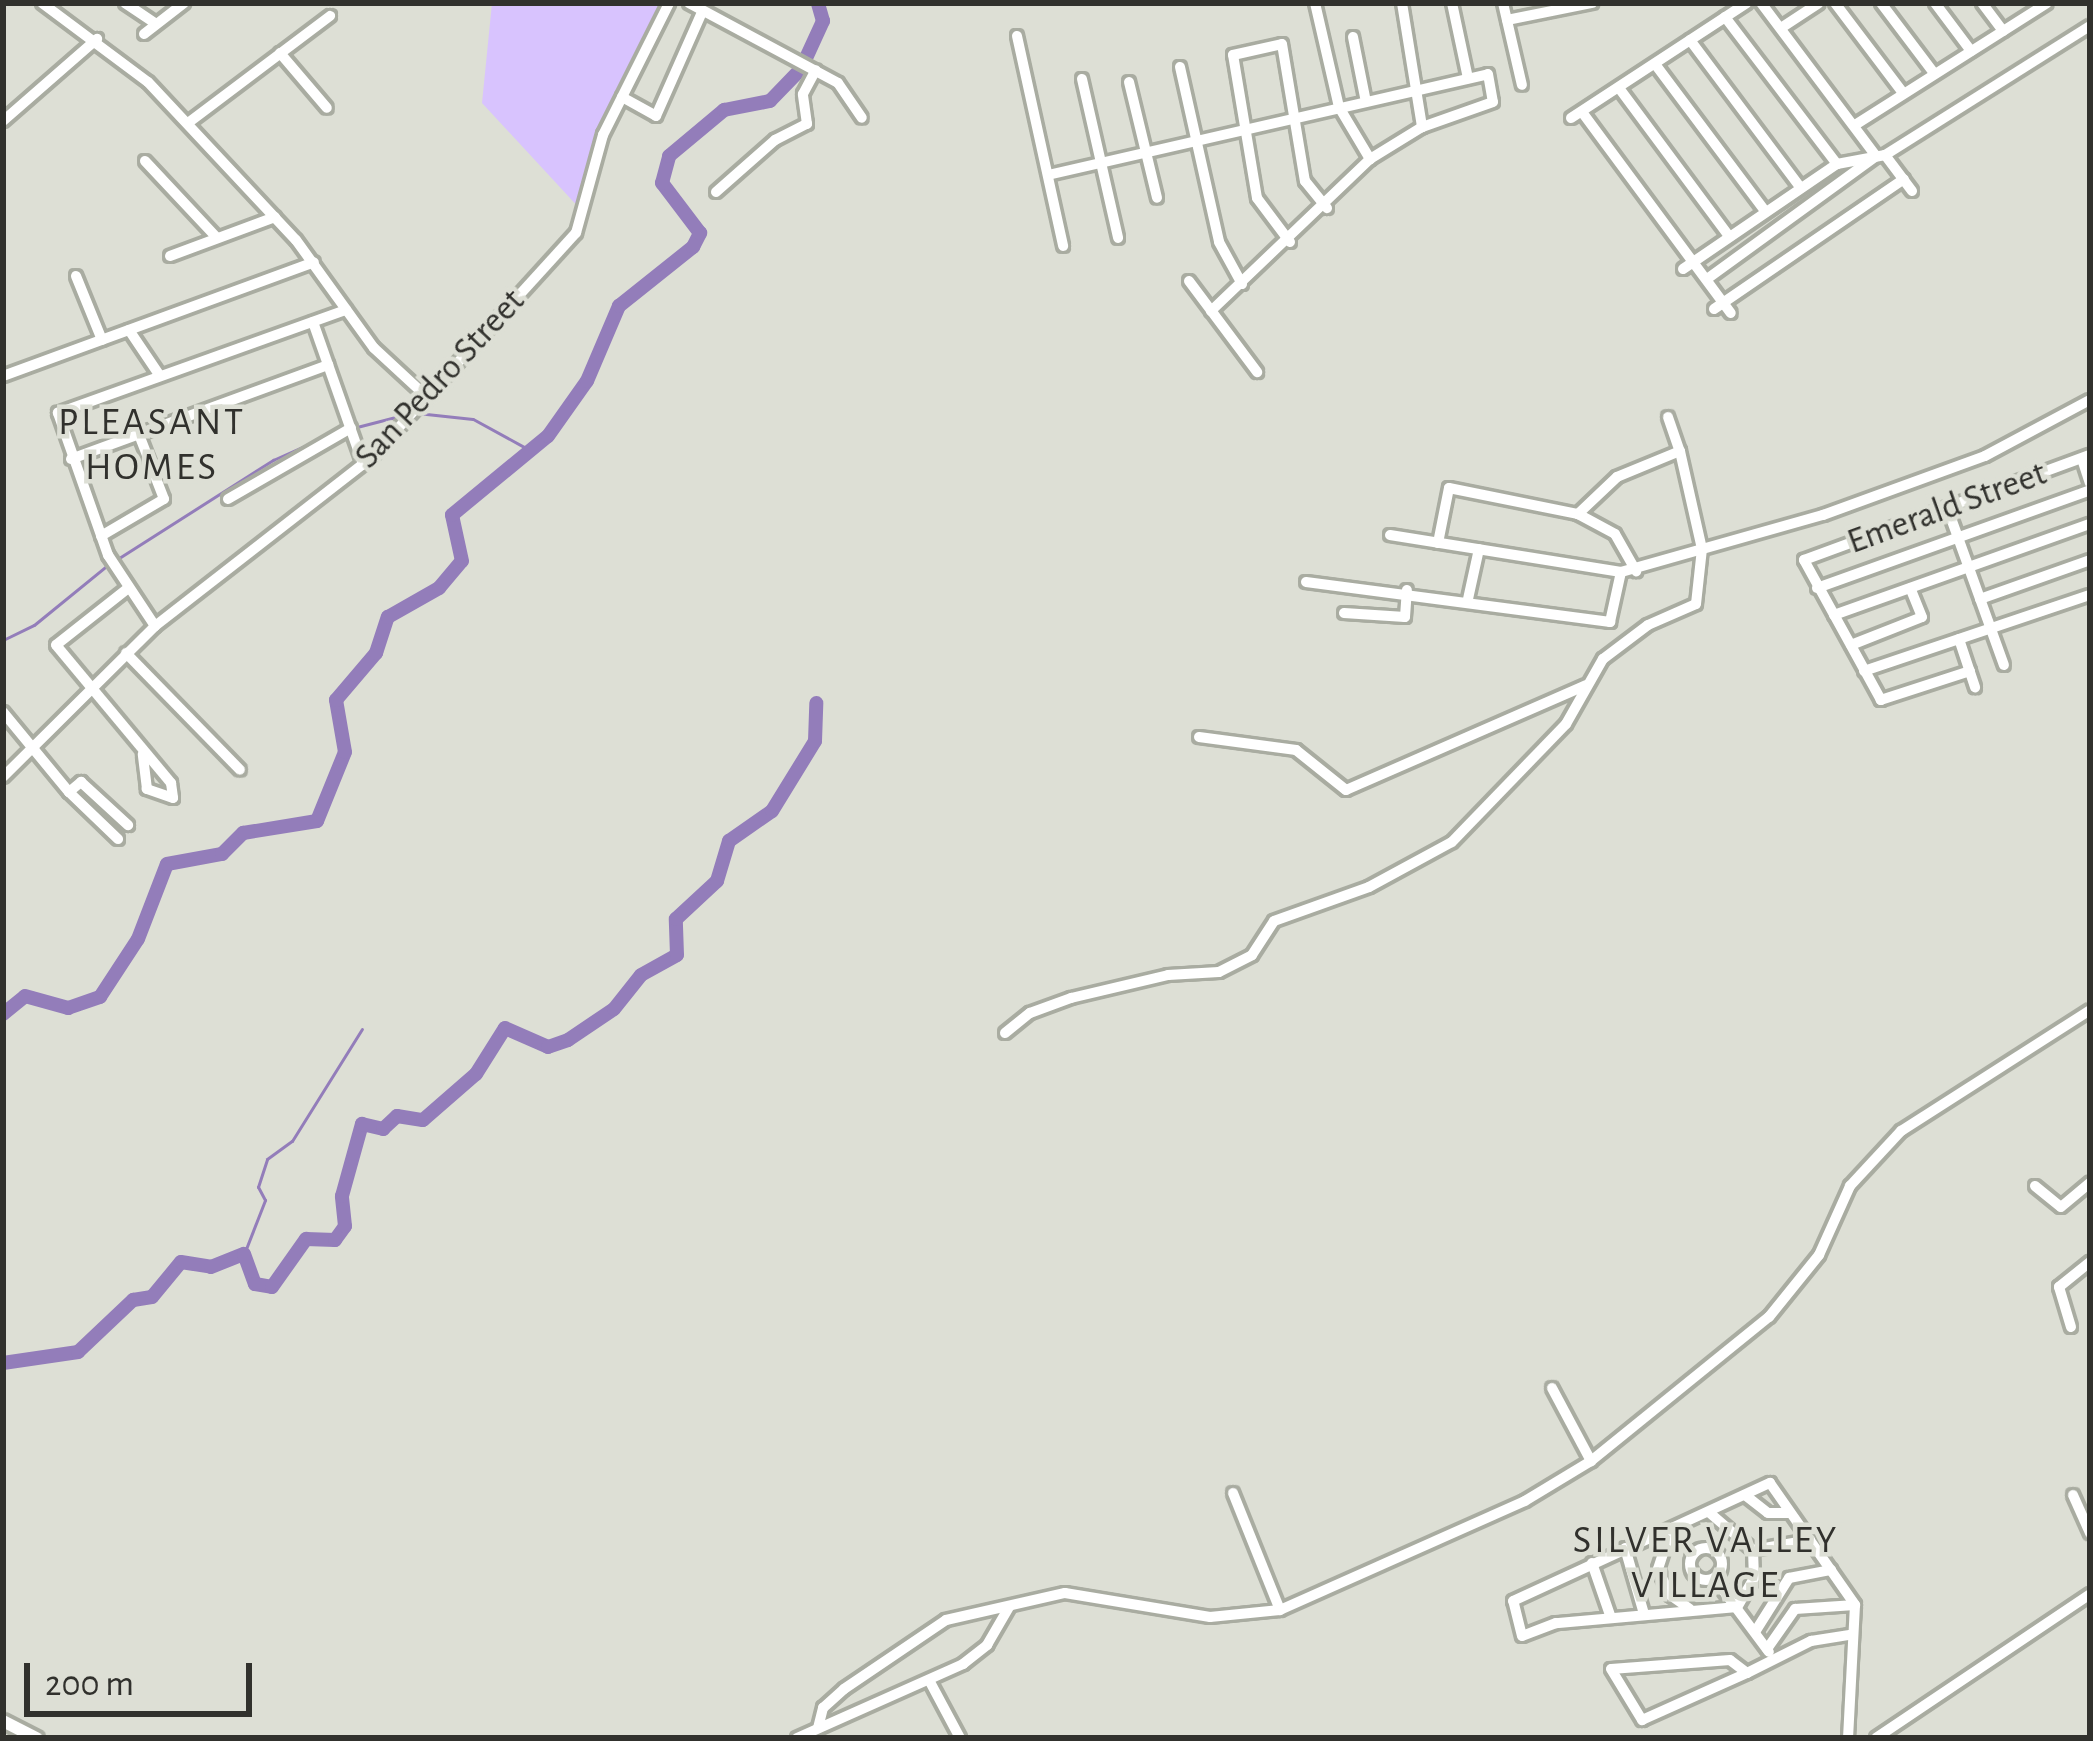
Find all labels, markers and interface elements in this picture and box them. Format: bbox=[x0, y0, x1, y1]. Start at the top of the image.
street label: San Pedro Street bbox=[346, 280, 534, 478]
district label: PLEASANT HOMES bbox=[58, 401, 246, 492]
street label: Emerald Street bbox=[1842, 452, 2052, 564]
district label: SILVER VALLEY VILLAGE bbox=[1573, 1519, 1839, 1610]
scale bar bbox=[30, 1639, 258, 1713]
text: 200 m bbox=[45, 1666, 134, 1702]

